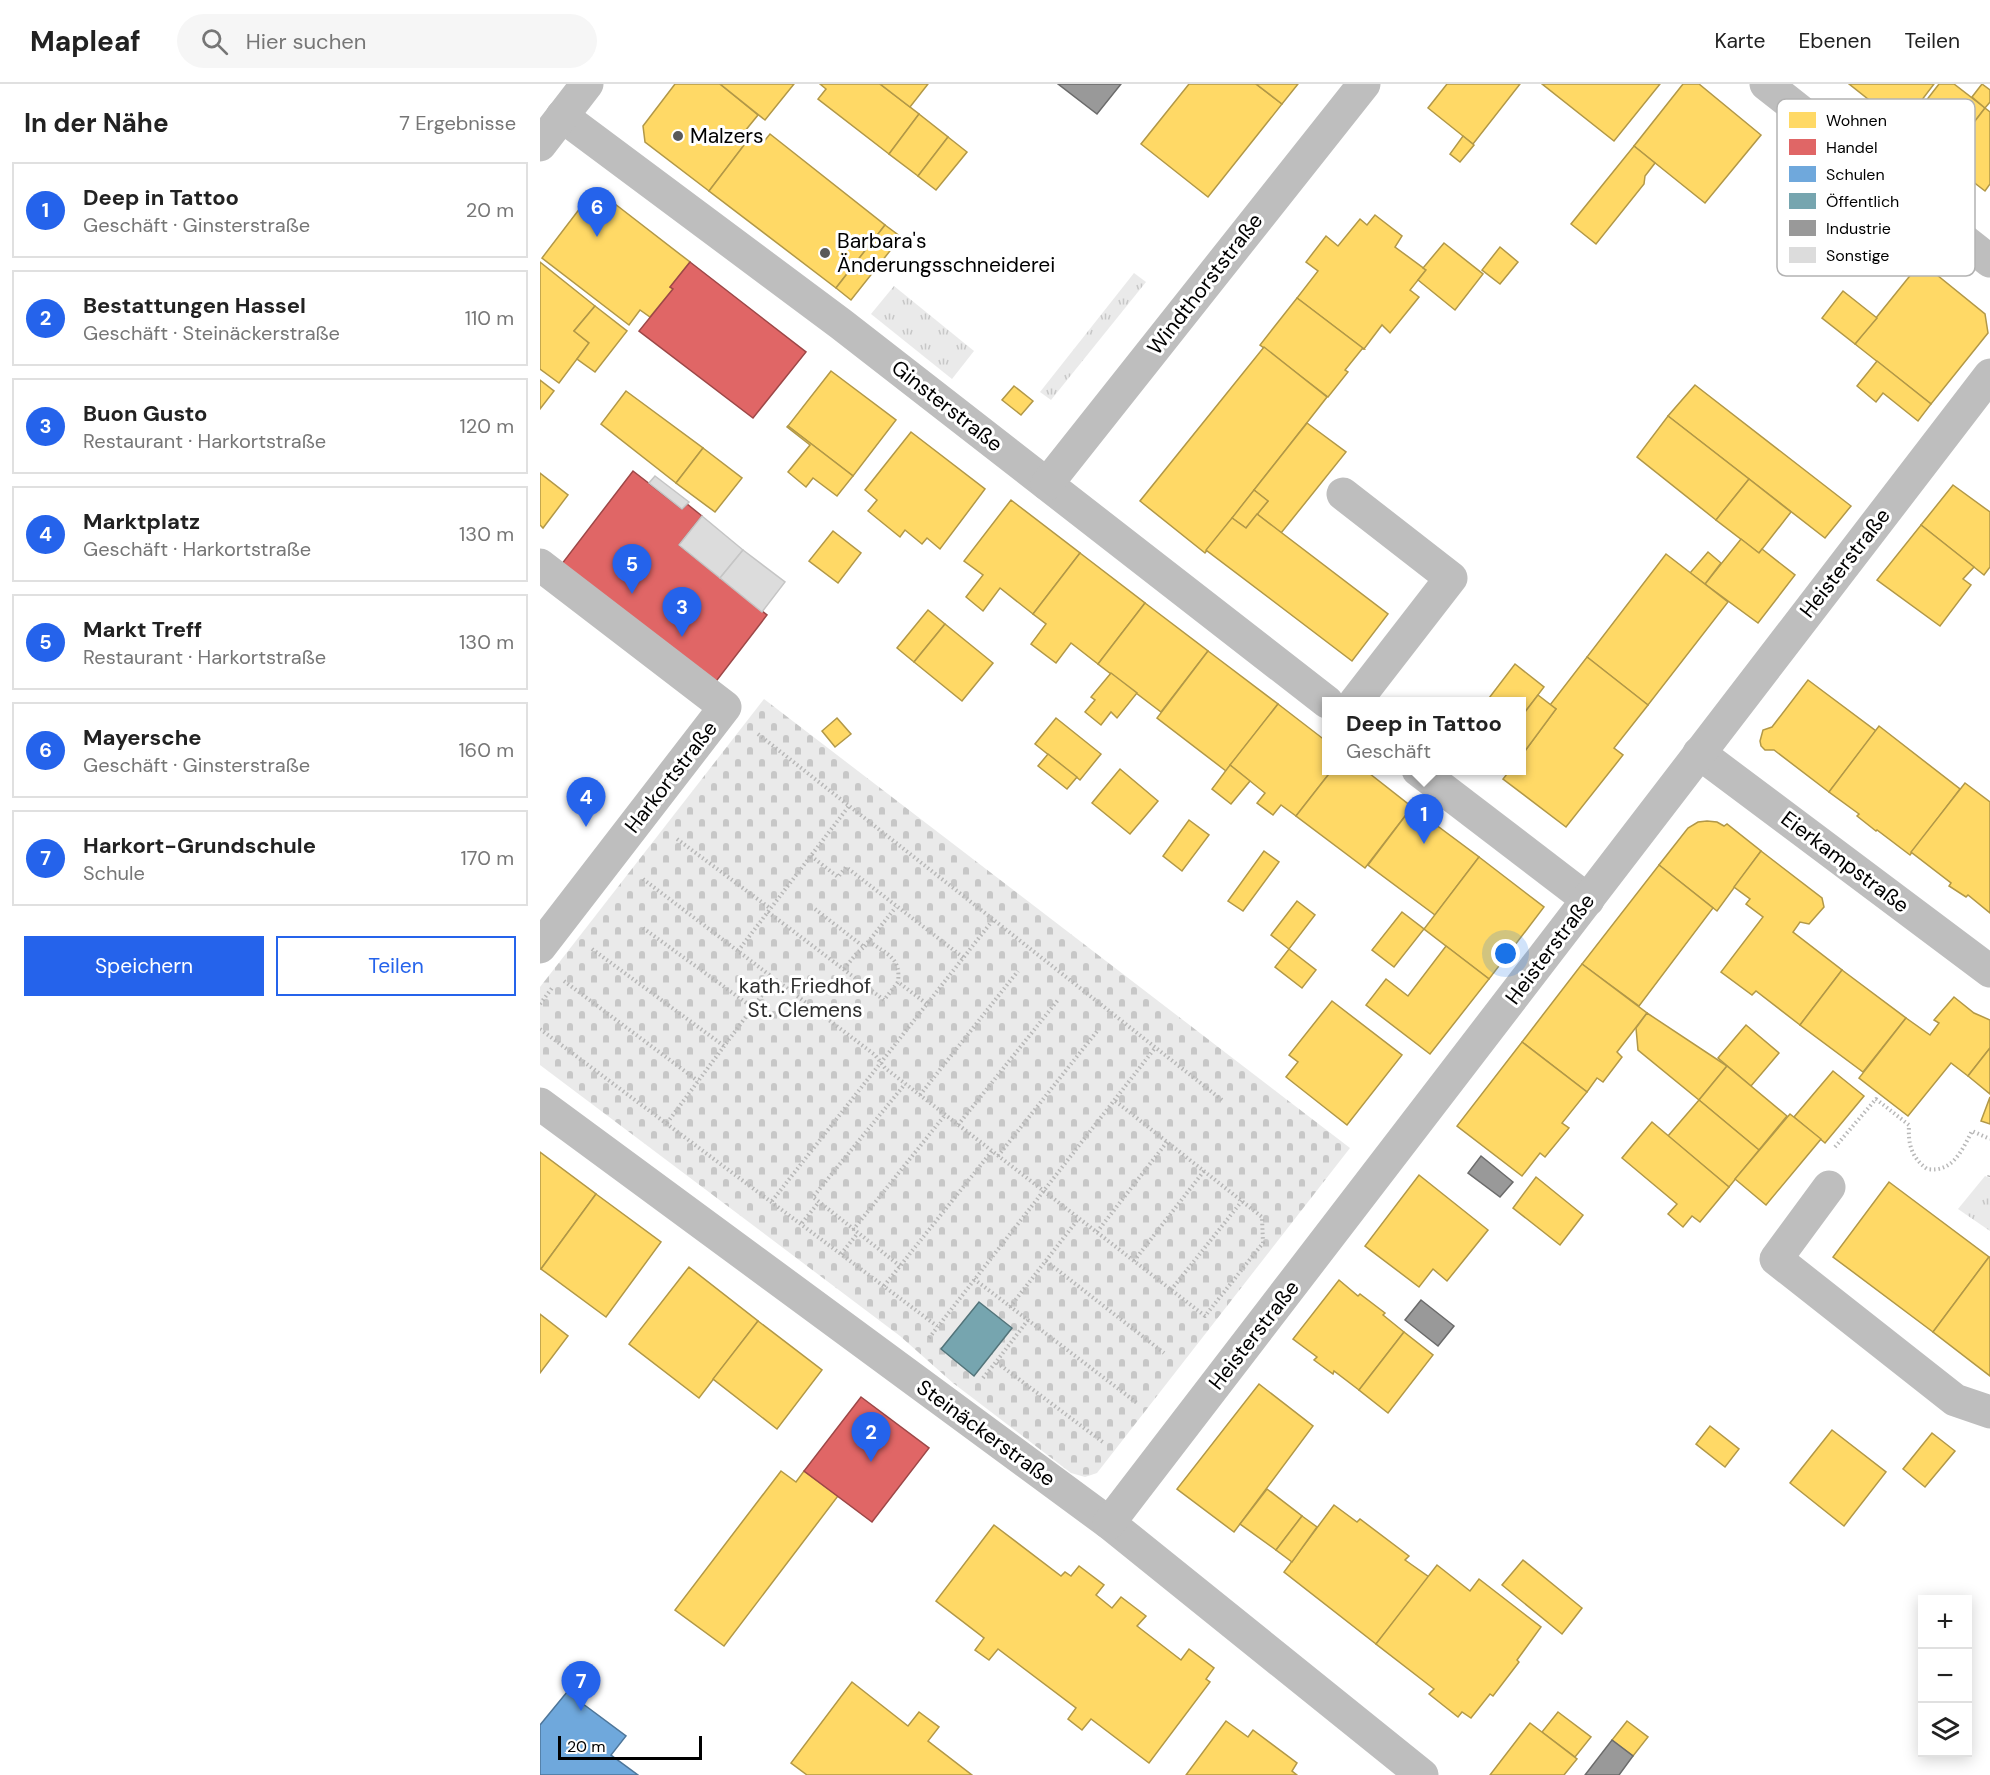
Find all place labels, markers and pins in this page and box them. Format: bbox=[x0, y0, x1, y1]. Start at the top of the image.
place label: Malzers bbox=[690, 122, 764, 150]
marker: Malzers bbox=[671, 129, 685, 143]
pin: 6 bbox=[578, 188, 616, 237]
place label: Barbara's Änderungsschneiderei bbox=[837, 227, 1055, 279]
marker: Barbara's Änderungsschneiderei bbox=[818, 246, 832, 260]
pin: 5 bbox=[612, 544, 652, 594]
pin: 3 bbox=[662, 588, 702, 637]
pin: 4 bbox=[566, 778, 606, 827]
pin: 1 bbox=[1404, 794, 1444, 844]
pin: 2 bbox=[852, 1412, 890, 1462]
pin: 7 bbox=[562, 1662, 600, 1711]

